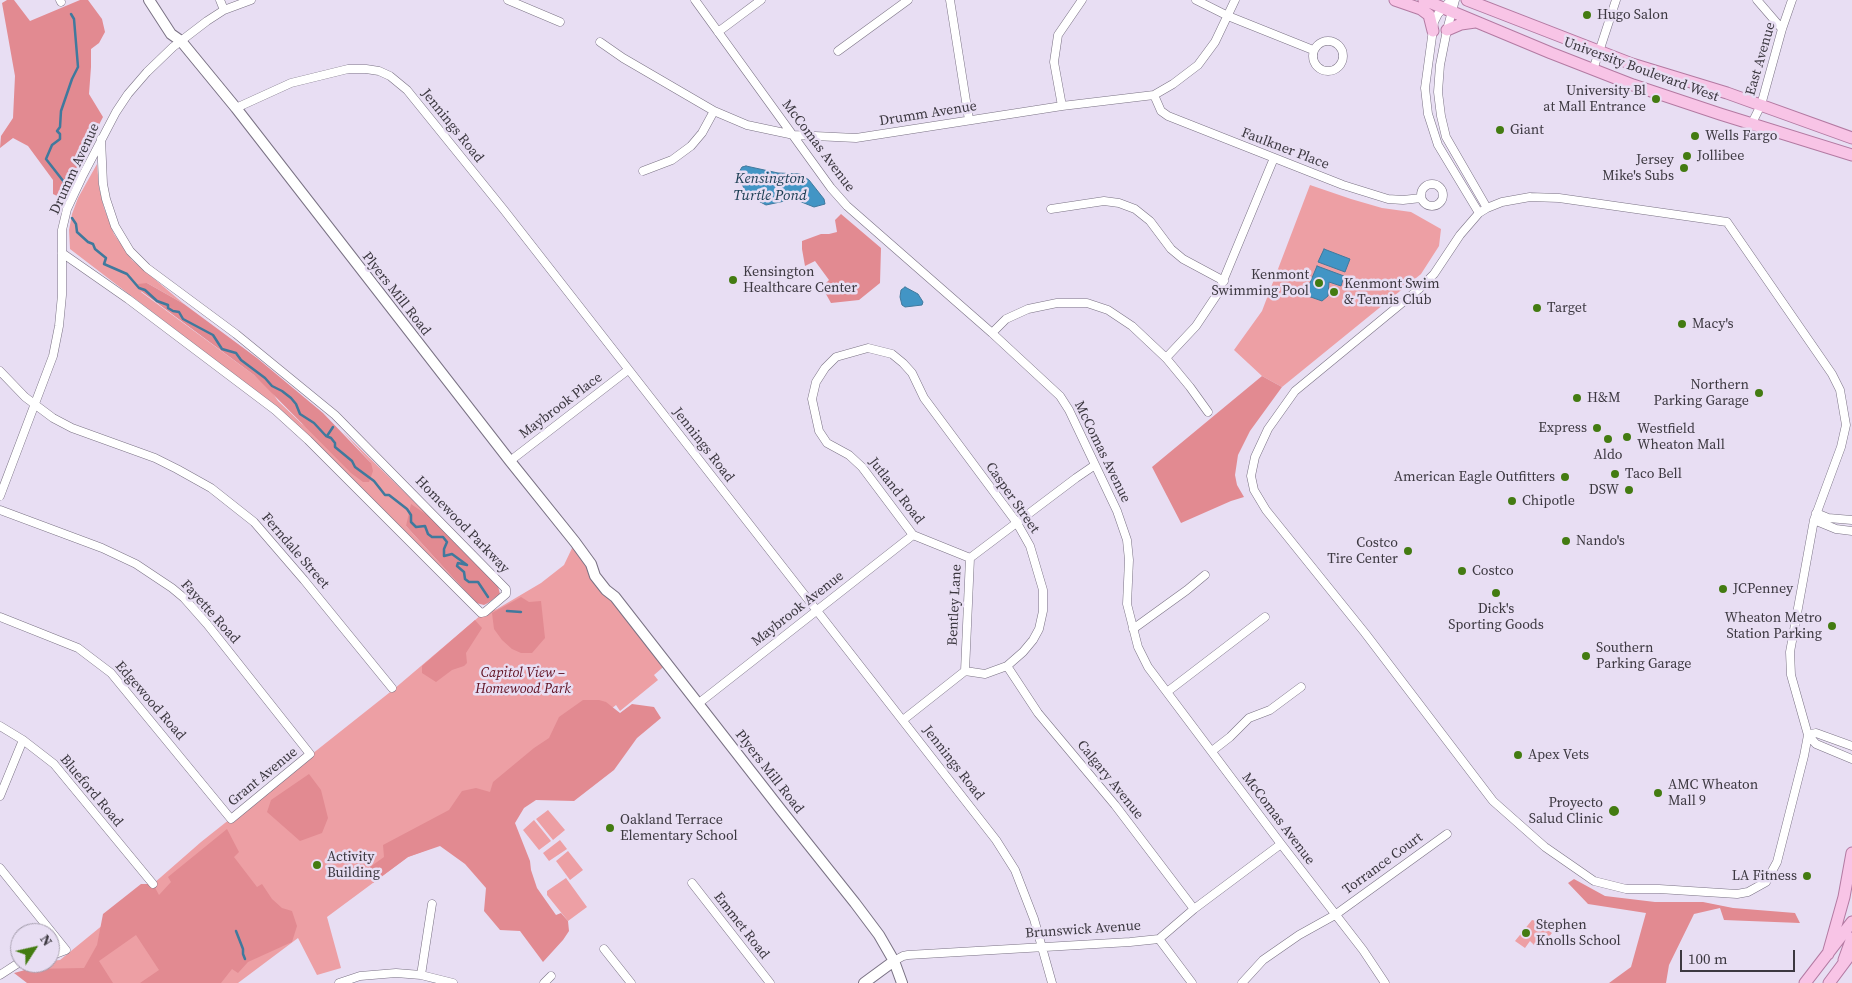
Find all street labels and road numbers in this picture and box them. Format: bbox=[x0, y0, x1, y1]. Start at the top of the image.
street label: East Avenue bbox=[1743, 20, 1779, 98]
street label: University Boulevard West bbox=[1561, 34, 1721, 106]
street label: Jennings Road bbox=[417, 86, 487, 166]
street label: McComas Avenue bbox=[778, 97, 858, 195]
street label: Drumm Avenue bbox=[878, 98, 978, 130]
street label: Drumm Avenue bbox=[47, 121, 103, 217]
street label: Faulkner Place bbox=[1239, 125, 1331, 173]
street label: Plyers Mill Road bbox=[358, 249, 434, 339]
street label: Maybrook Place bbox=[516, 369, 606, 443]
street label: McComas Avenue bbox=[1070, 399, 1134, 505]
street label: Jennings Road bbox=[669, 404, 737, 486]
street label: Jutland Road bbox=[865, 454, 927, 528]
street label: Casper Street bbox=[981, 459, 1043, 537]
street label: Homewood Parkway bbox=[411, 473, 513, 577]
street label: Ferndale Street bbox=[258, 510, 332, 592]
street label: Bentley Lane bbox=[944, 564, 966, 646]
street label: Maybrook Avenue bbox=[749, 568, 847, 650]
street label: Fayette Road bbox=[177, 577, 243, 647]
street label: Edgewood Road bbox=[111, 658, 189, 744]
street label: Jennings Road bbox=[919, 722, 987, 804]
street label: Plyers Mill Road bbox=[731, 727, 807, 817]
street label: Calgary Avenue bbox=[1073, 737, 1147, 823]
street label: Grant Avenue bbox=[225, 744, 301, 810]
street label: Blueford Road bbox=[56, 752, 126, 830]
street label: McComas Avenue bbox=[1238, 770, 1318, 868]
street label: Torrance Court bbox=[1340, 829, 1426, 899]
street label: Emmet Road bbox=[710, 889, 772, 963]
street label: Brunswick Avenue bbox=[1025, 918, 1141, 942]

